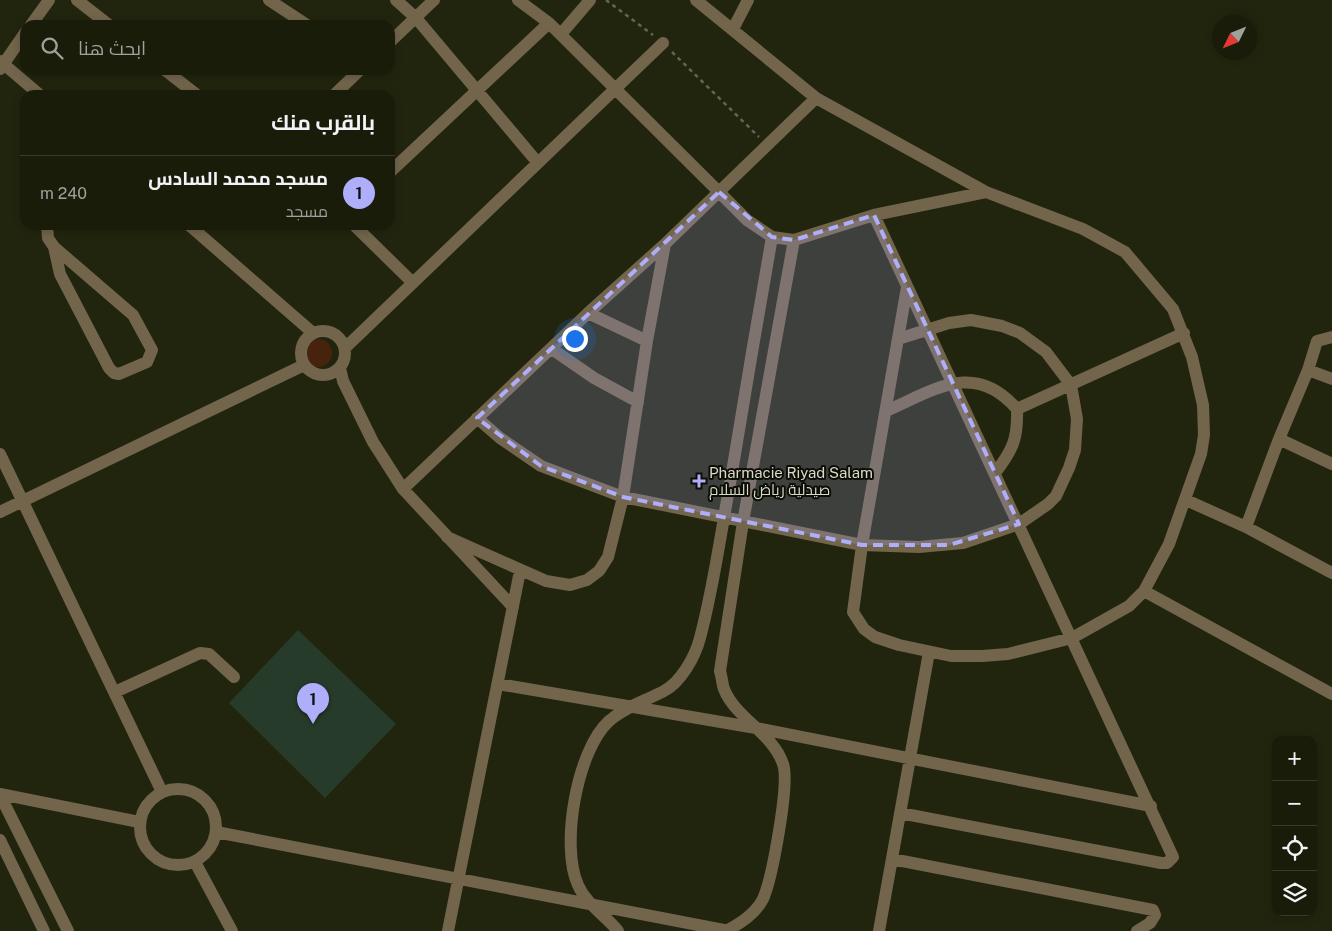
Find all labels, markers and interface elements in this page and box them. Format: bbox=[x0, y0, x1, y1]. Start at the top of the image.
north arrow bbox=[1212, 15, 1257, 60]
search box bbox=[20, 20, 395, 75]
icon: search bbox=[38, 34, 66, 62]
text: ابحث هنا bbox=[78, 37, 146, 59]
text: بالقرب منك bbox=[271, 110, 375, 135]
text: مسجد محمد السادس bbox=[148, 167, 328, 189]
text: 240 m bbox=[40, 184, 87, 203]
text: 1 bbox=[356, 184, 362, 203]
text: مسجد bbox=[286, 202, 328, 221]
your location bbox=[562, 326, 588, 352]
place label: Pharmacie Riyad Salam صيدلية رياض السلام bbox=[709, 464, 873, 500]
marker: Pharmacie Riyad Salam صيدلية رياض السلام bbox=[693, 475, 705, 487]
pin: 1 bbox=[297, 683, 329, 724]
map controls bbox=[1272, 736, 1317, 916]
button: + bbox=[1272, 736, 1317, 781]
button: − bbox=[1272, 781, 1317, 826]
button: locate bbox=[1272, 826, 1317, 871]
button: layers bbox=[1272, 871, 1317, 916]

